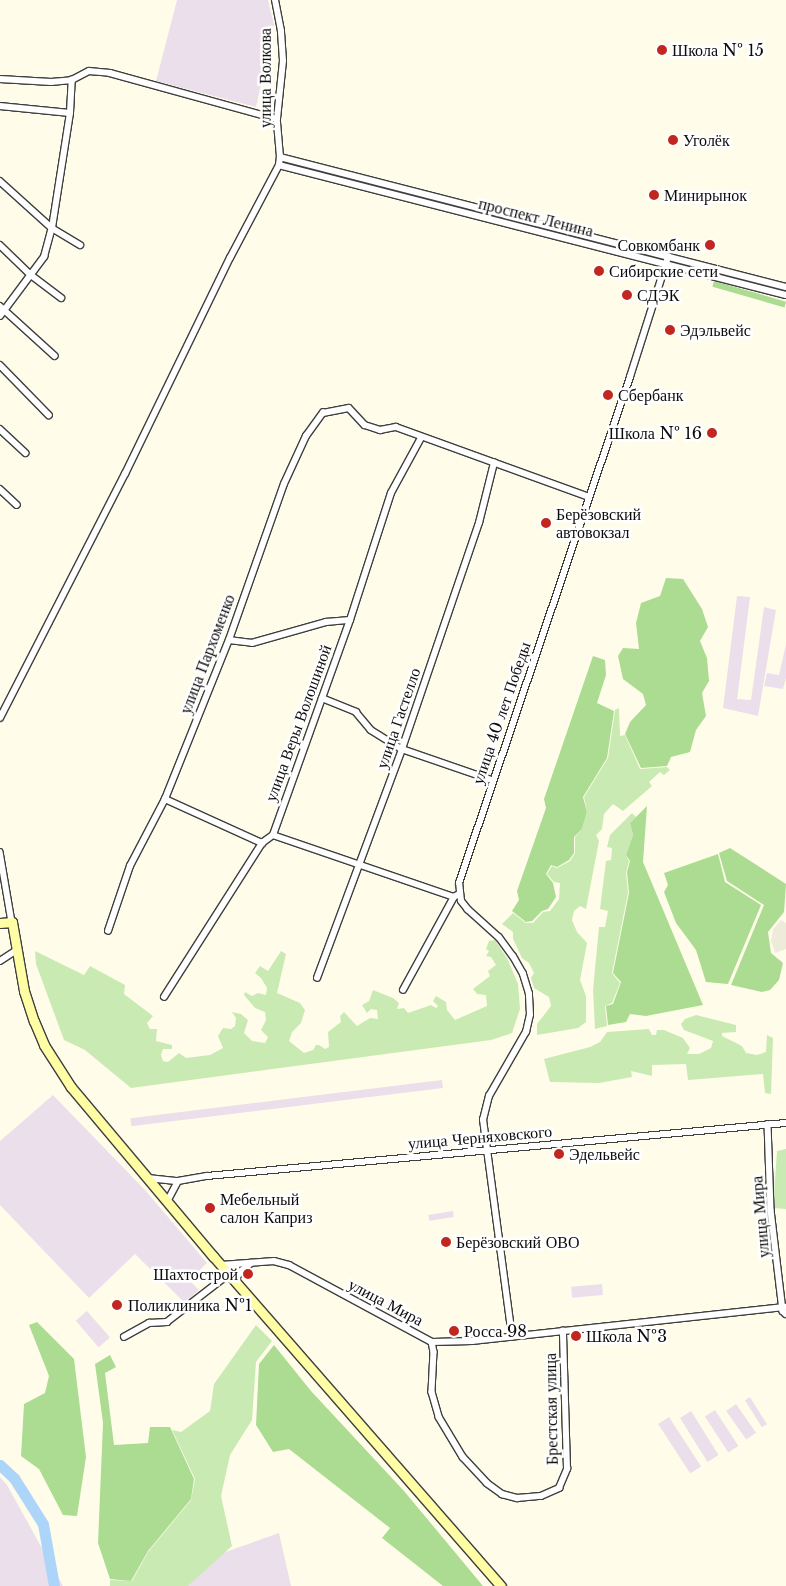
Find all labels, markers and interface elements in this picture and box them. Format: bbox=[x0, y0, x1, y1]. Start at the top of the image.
street label: улица Волкова bbox=[255, 28, 275, 128]
place label: Школа № 15 bbox=[672, 40, 764, 60]
marker: Школа № 15 bbox=[656, 44, 668, 56]
place label: Уголёк bbox=[683, 130, 730, 150]
marker: Уголёк bbox=[667, 134, 679, 146]
place label: Минирынок bbox=[664, 185, 747, 205]
marker: Минирынок bbox=[648, 189, 660, 201]
street label: проспект Ленина bbox=[477, 193, 595, 241]
place label: Совкомбанк bbox=[617, 235, 700, 255]
marker: Совкомбанк bbox=[704, 239, 716, 251]
place label: Сибирские сети bbox=[609, 261, 718, 281]
marker: Сибирские сети bbox=[593, 265, 605, 277]
place label: СДЭК bbox=[637, 285, 679, 305]
marker: СДЭК bbox=[621, 289, 633, 301]
place label: Эдэльвейс bbox=[680, 320, 751, 340]
marker: Эдэльвейс bbox=[664, 324, 676, 336]
place label: Сбербанк bbox=[618, 385, 683, 405]
marker: Сбербанк bbox=[602, 389, 614, 401]
place label: Школа № 16 bbox=[609, 423, 702, 443]
marker: Школа № 16 bbox=[706, 427, 718, 439]
place label: Берёзовский автовокзал bbox=[556, 504, 641, 542]
marker: Берёзовский автовокзал bbox=[540, 517, 552, 529]
street label: улица Пархоменко bbox=[175, 591, 239, 717]
street label: улица 40 лет Победы bbox=[468, 639, 534, 787]
street label: улица Веры Волошиной bbox=[261, 642, 335, 804]
street label: улица Гастелло bbox=[372, 665, 424, 771]
street label: улица Черняховского bbox=[407, 1121, 553, 1153]
place label: Эдельвейс bbox=[569, 1144, 640, 1164]
marker: Эдельвейс bbox=[553, 1148, 565, 1160]
street label: улица Мира bbox=[747, 1175, 773, 1259]
place label: Мебельный салон Каприз bbox=[220, 1189, 312, 1227]
marker: Мебельный салон Каприз bbox=[204, 1202, 216, 1214]
place label: Берёзовский ОВО bbox=[456, 1232, 579, 1252]
marker: Берёзовский ОВО bbox=[440, 1236, 452, 1248]
place label: Шахтострой bbox=[153, 1264, 238, 1284]
marker: Шахтострой bbox=[242, 1268, 254, 1280]
street label: улица Мира bbox=[345, 1274, 427, 1330]
place label: Поликлиника №1 bbox=[128, 1295, 252, 1315]
marker: Поликлиника №1 bbox=[110, 1298, 124, 1312]
place label: Росса 98 bbox=[464, 1321, 527, 1341]
marker: Росса 98 bbox=[448, 1325, 460, 1337]
place label: Школа №3 bbox=[586, 1326, 667, 1346]
marker: Школа №3 bbox=[570, 1330, 582, 1342]
street label: Брестская улица bbox=[540, 1353, 562, 1465]

